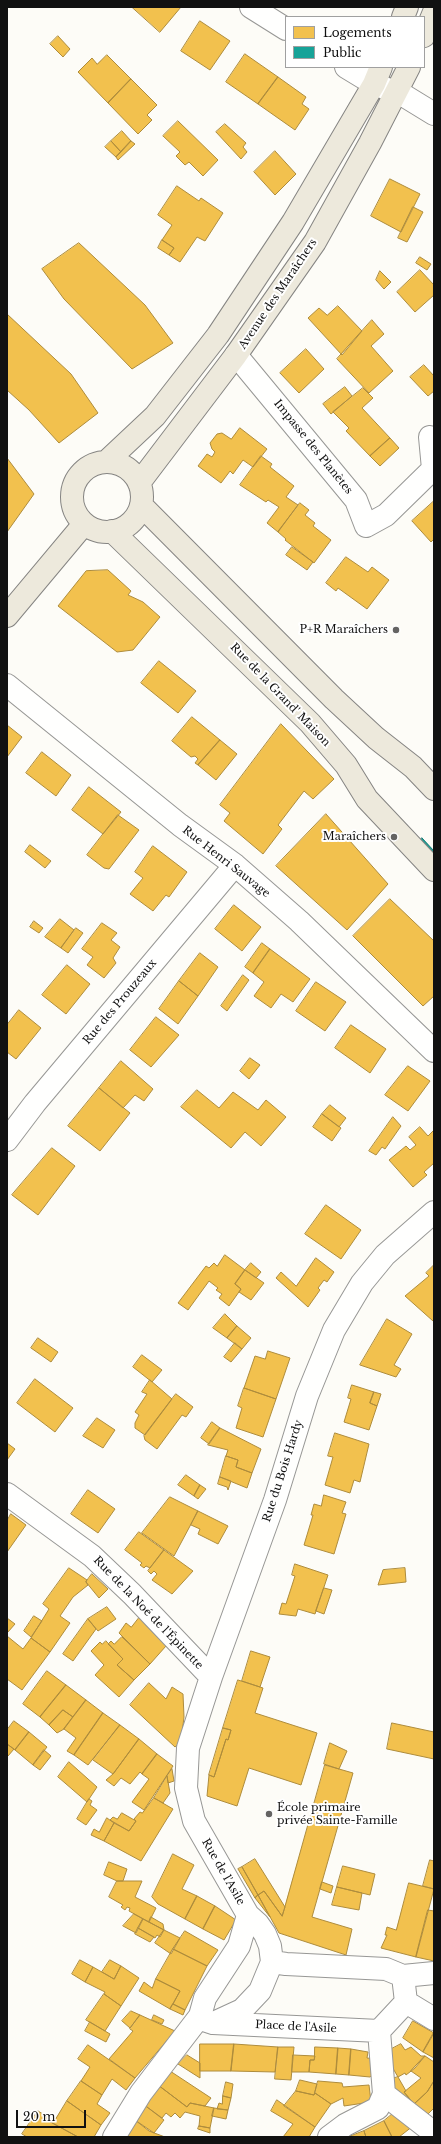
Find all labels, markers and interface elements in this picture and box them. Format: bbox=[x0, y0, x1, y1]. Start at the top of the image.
legend bbox=[285, 16, 425, 68]
text: Logements bbox=[323, 25, 392, 40]
text: Public bbox=[323, 45, 362, 60]
street label: Avenue des Maraîchers bbox=[236, 236, 320, 352]
street label: Impasse des Planètes bbox=[271, 397, 355, 497]
place label: P+R Maraîchers bbox=[299, 623, 388, 637]
marker: P+R Maraîchers bbox=[391, 625, 401, 635]
street label: Rue de la Grand' Maison bbox=[227, 641, 333, 749]
street label: Rue Henri Sauvage bbox=[180, 824, 272, 900]
place label: Maraîchers bbox=[323, 830, 386, 844]
marker: Maraîchers bbox=[389, 832, 399, 842]
street label: Rue des Prouzeaux bbox=[80, 957, 160, 1047]
street label: Rue du Bois Hardy bbox=[260, 1418, 306, 1524]
street label: Rue de la Noé de l'Épinette bbox=[90, 1554, 206, 1672]
place label: École primaire privée Sainte-Famille bbox=[277, 1801, 398, 1827]
marker: École primaire privée Sainte-Famille bbox=[264, 1809, 274, 1819]
street label: Rue de l'Asile bbox=[199, 1836, 247, 1908]
street label: Place de l'Asile bbox=[255, 2018, 337, 2036]
scale bar bbox=[18, 2102, 88, 2128]
text: 20 m bbox=[23, 2109, 55, 2124]

